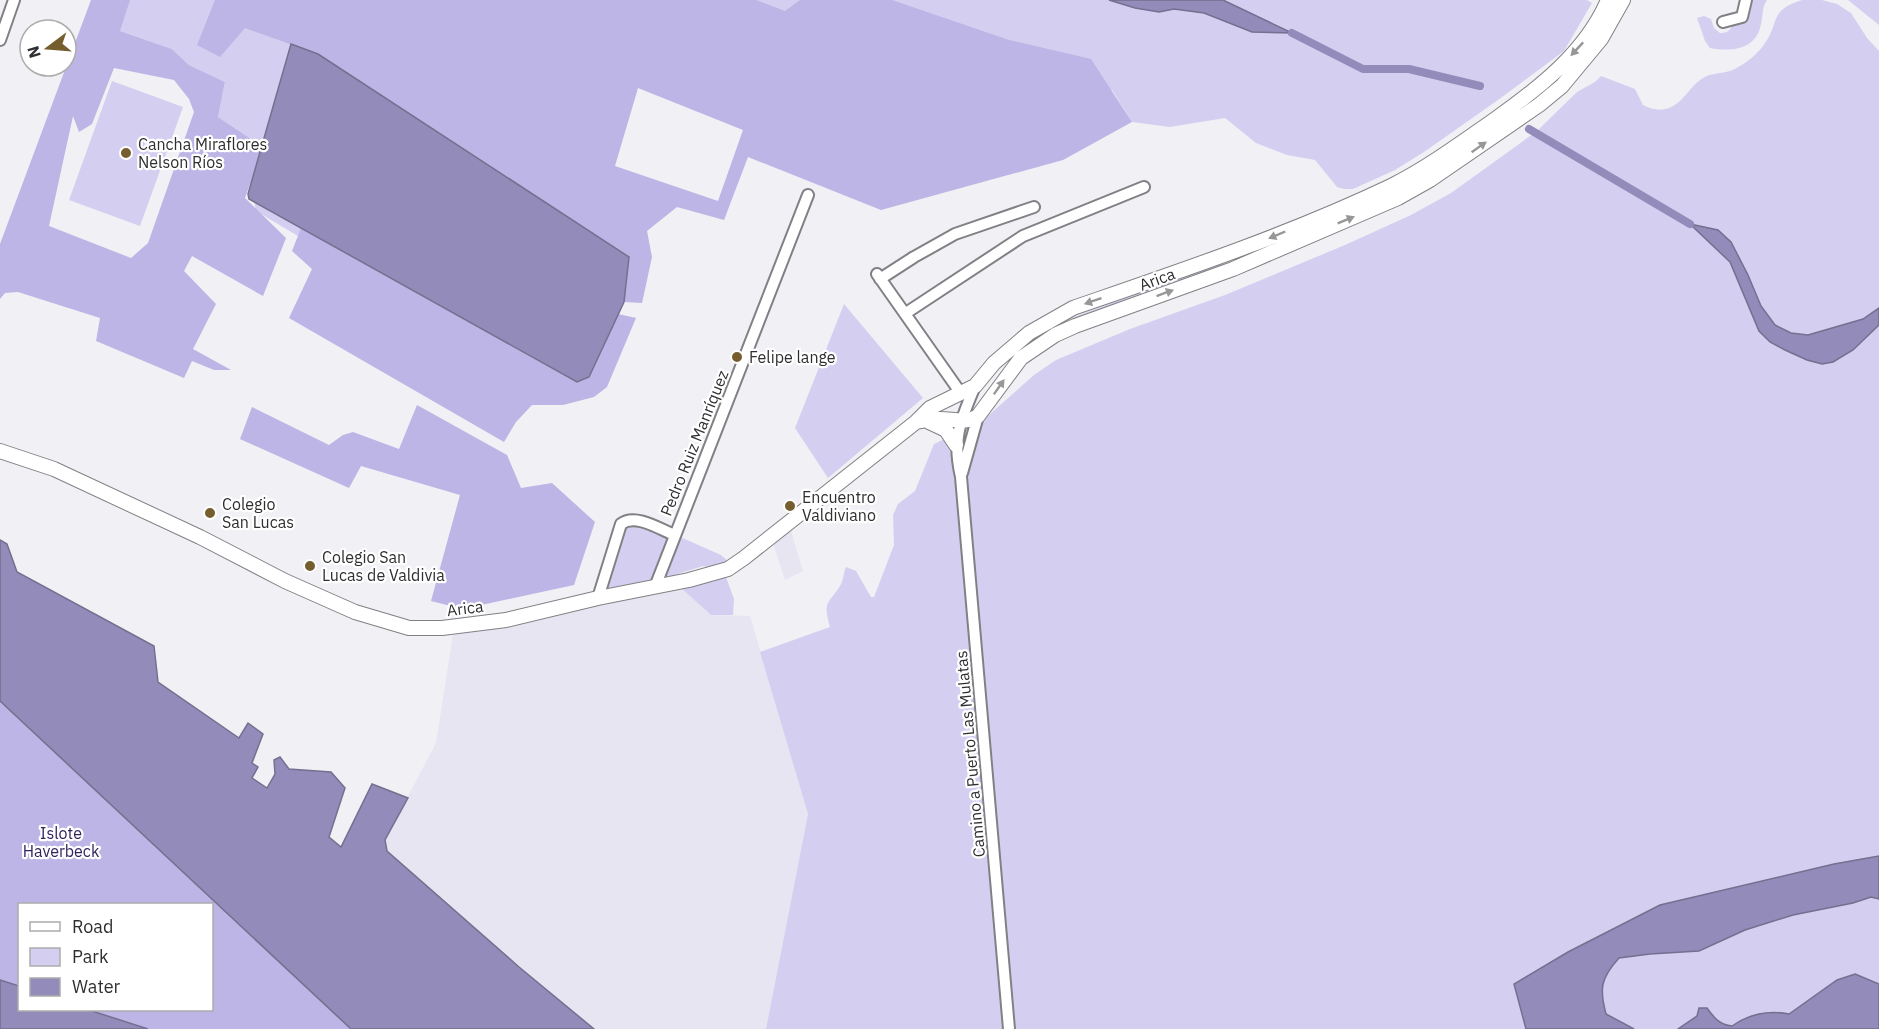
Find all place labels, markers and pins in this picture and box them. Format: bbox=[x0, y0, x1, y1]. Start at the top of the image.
place label: Cancha Miraflores Nelson Ríos bbox=[138, 134, 267, 172]
marker: Cancha Miraflores Nelson Ríos bbox=[119, 146, 133, 160]
place label: Felipe lange bbox=[749, 347, 836, 367]
marker: Felipe lange bbox=[730, 350, 744, 364]
place label: Encuentro Valdiviano bbox=[802, 487, 876, 525]
place label: Colegio San Lucas bbox=[222, 494, 294, 532]
marker: Encuentro Valdiviano bbox=[783, 499, 797, 513]
marker: Colegio San Lucas bbox=[203, 506, 217, 520]
place label: Colegio San Lucas de Valdivia bbox=[322, 547, 445, 585]
marker: Colegio San Lucas de Valdivia bbox=[303, 559, 317, 573]

